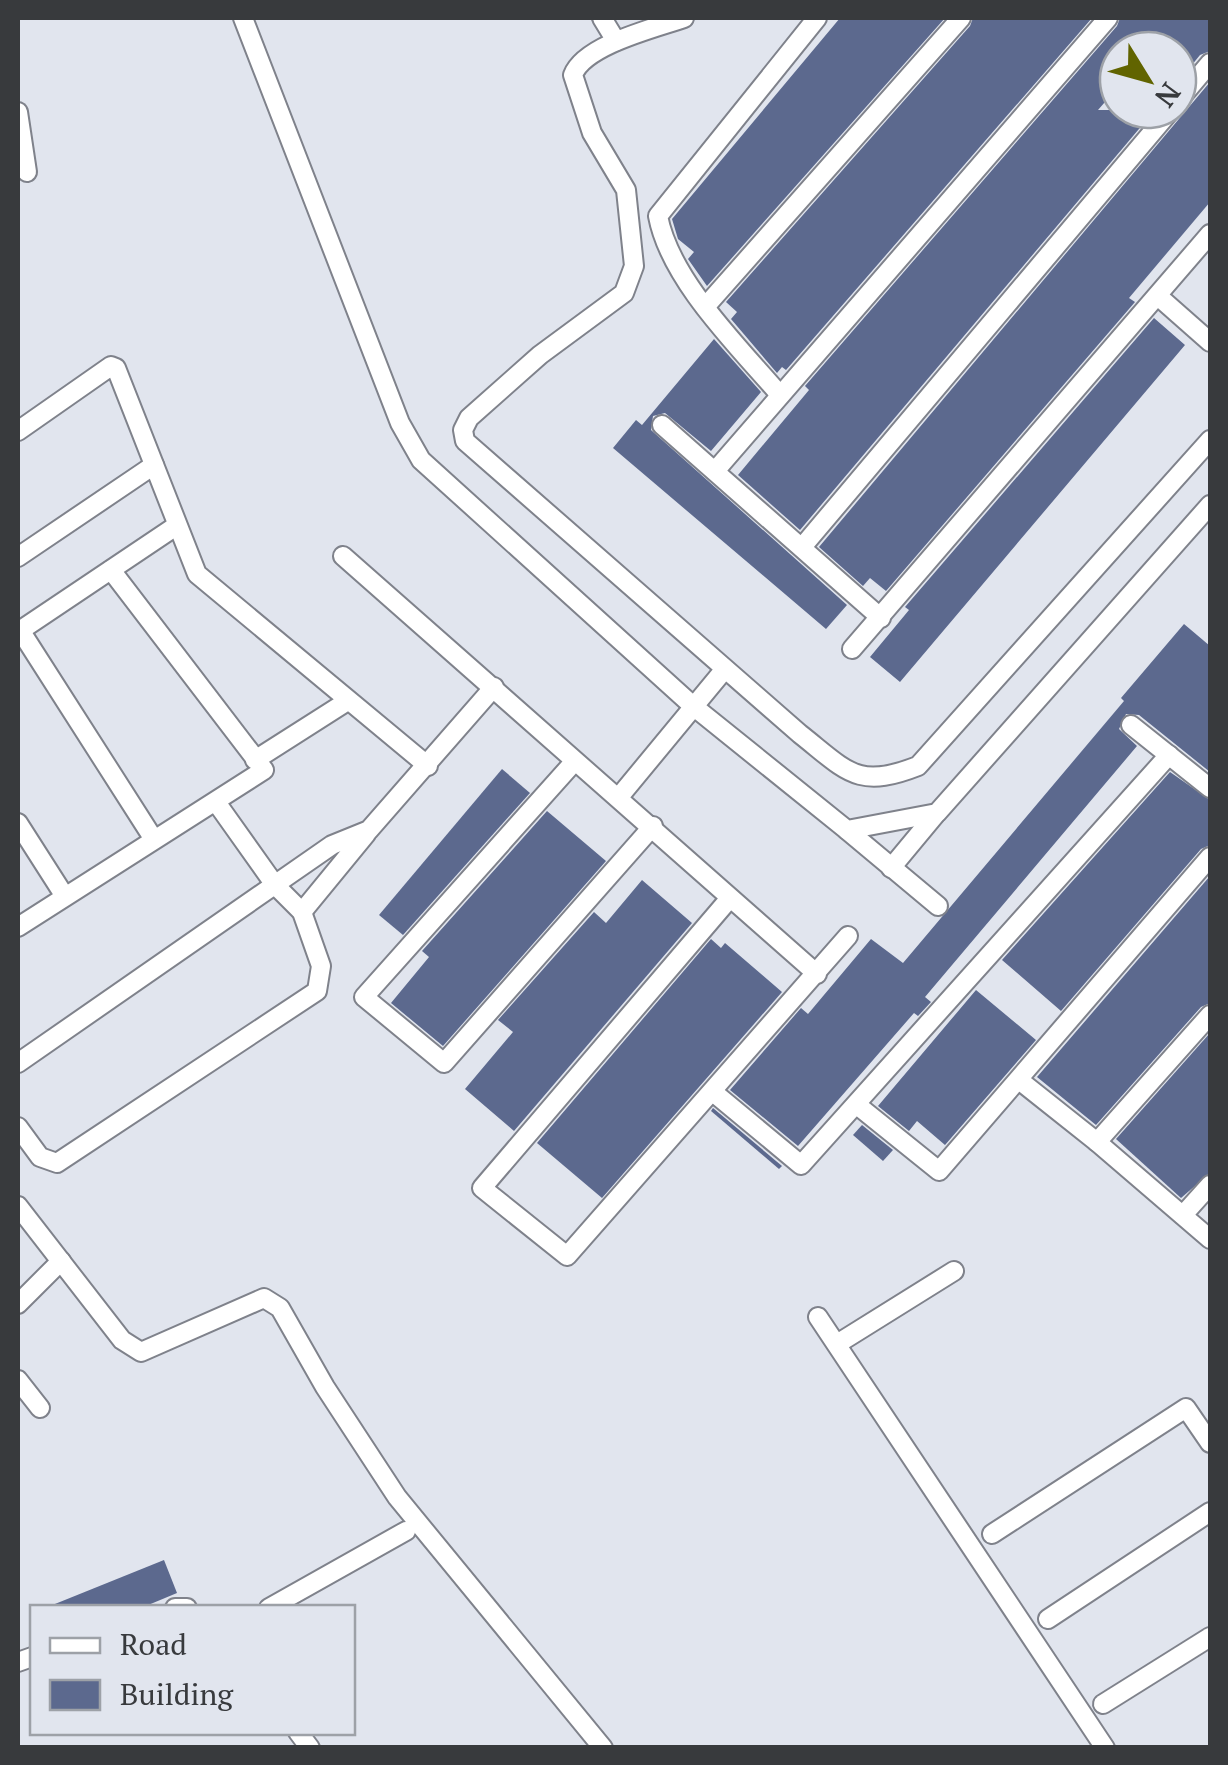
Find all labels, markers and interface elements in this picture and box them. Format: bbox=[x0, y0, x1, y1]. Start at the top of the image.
north arrow bbox=[1098, 30, 1198, 130]
text: N bbox=[1147, 76, 1190, 115]
legend bbox=[30, 1605, 355, 1735]
text: Road bbox=[120, 1624, 187, 1664]
text: Building bbox=[120, 1674, 234, 1714]

